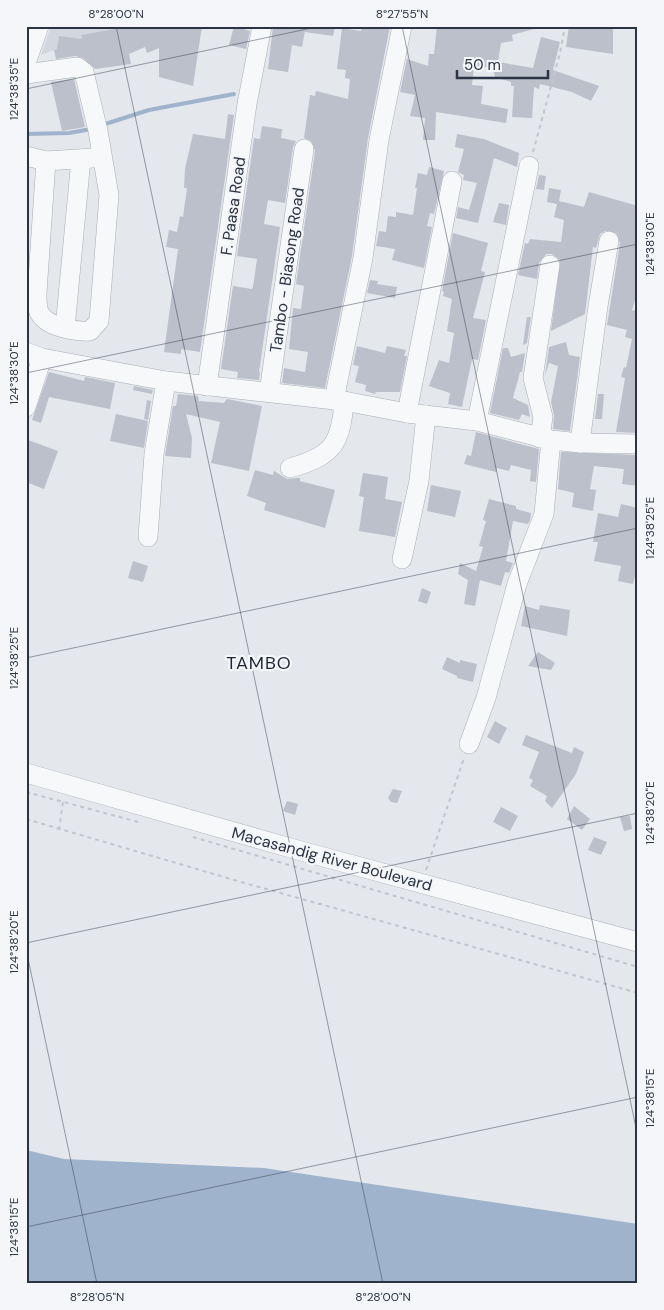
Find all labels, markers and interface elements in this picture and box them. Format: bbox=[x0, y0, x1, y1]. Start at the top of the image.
text: 8°28'00"N bbox=[88, 6, 144, 22]
text: 8°27'55"N bbox=[376, 6, 428, 22]
scale bar bbox=[457, 48, 548, 80]
text: 50 m bbox=[464, 55, 501, 75]
text: 124°38'35"E bbox=[6, 57, 22, 120]
street label: F. Paasa Road bbox=[216, 155, 250, 257]
street label: Tambo - Biasong Road bbox=[265, 186, 309, 354]
text: 124°38'30"E bbox=[642, 212, 658, 276]
text: 124°38'30"E bbox=[6, 341, 22, 405]
text: 124°38'25"E bbox=[642, 497, 658, 559]
text: 124°38'25"E bbox=[6, 627, 22, 689]
district label: TAMBO bbox=[226, 651, 292, 675]
text: 124°38'20"E bbox=[642, 781, 658, 845]
street label: Macasandig River Boulevard bbox=[229, 822, 435, 896]
text: 124°38'20"E bbox=[6, 910, 22, 974]
text: 124°38'15"E bbox=[642, 1068, 658, 1128]
text: 124°38'15"E bbox=[6, 1197, 22, 1257]
text: 8°28'05"N bbox=[70, 1289, 124, 1305]
text: 8°28'00"N bbox=[355, 1289, 411, 1305]

